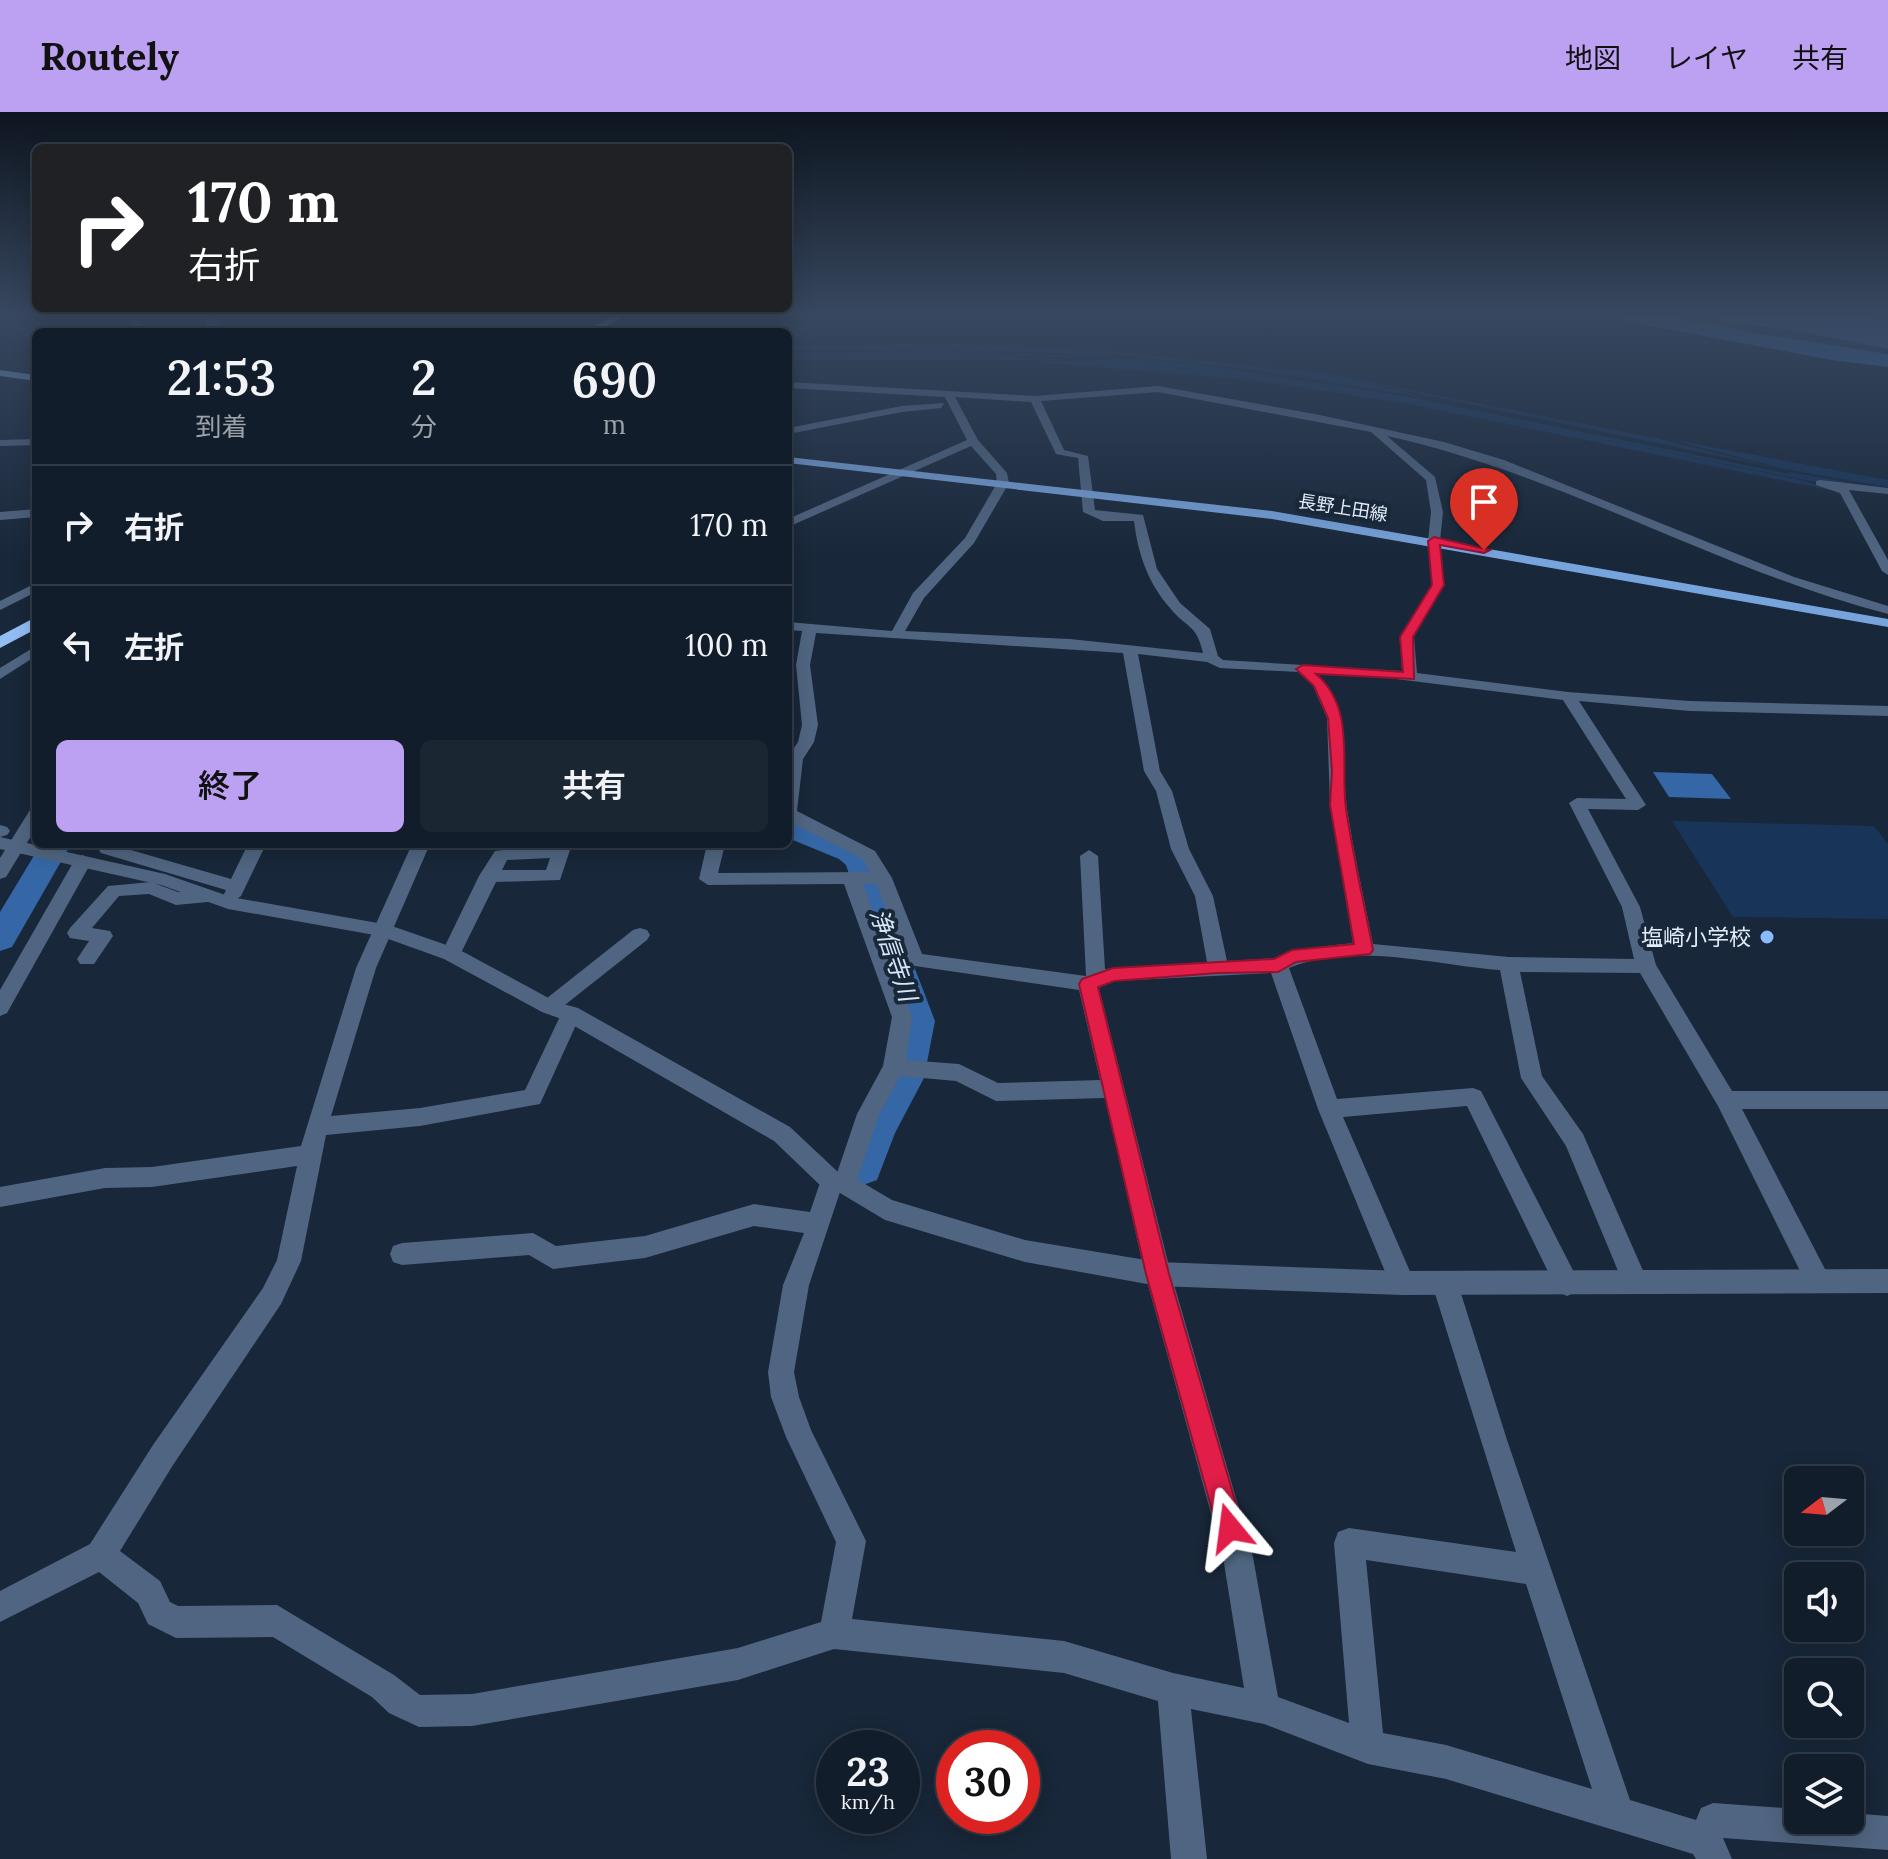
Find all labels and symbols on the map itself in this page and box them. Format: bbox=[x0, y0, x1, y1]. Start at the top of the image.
pin bbox=[1450, 468, 1518, 550]
street label: 長野上田線 bbox=[1297, 489, 1389, 526]
water label: 浄信寺川 bbox=[863, 904, 925, 1008]
place label: 塩崎小学校 bbox=[1641, 923, 1751, 951]
marker: 塩崎小学校 bbox=[1758, 928, 1776, 946]
north arrow bbox=[1784, 1466, 1864, 1546]
position arrow bbox=[1188, 1486, 1272, 1570]
speed limit sign: 30 bbox=[936, 1730, 1040, 1834]

